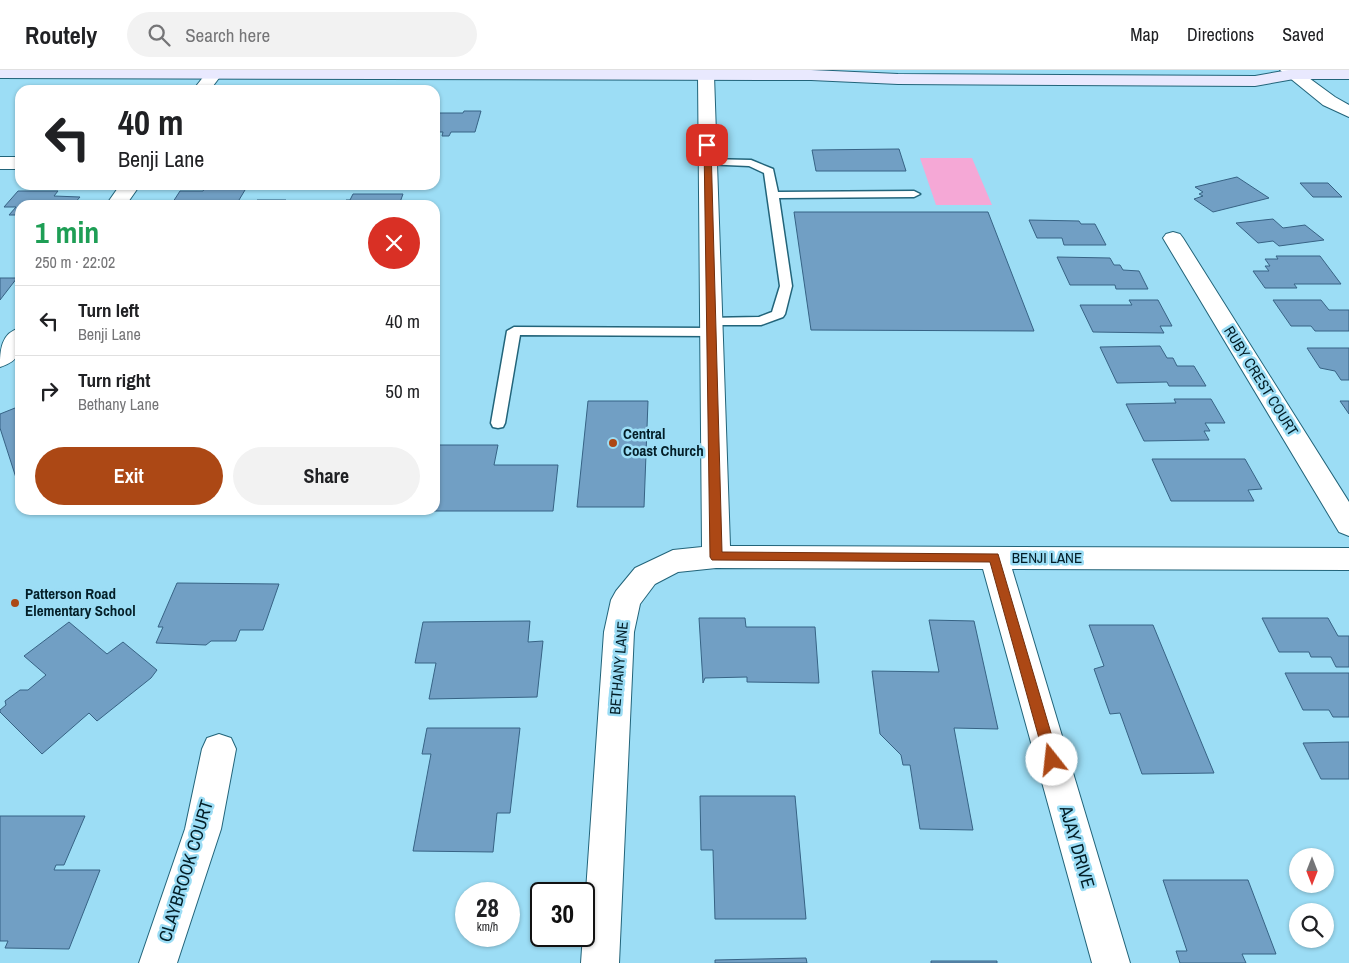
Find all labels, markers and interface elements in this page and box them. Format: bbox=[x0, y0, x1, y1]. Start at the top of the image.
search box bbox=[127, 12, 477, 57]
text: Routely bbox=[25, 19, 97, 51]
icon: search bbox=[145, 21, 173, 49]
text: Search here bbox=[185, 22, 270, 48]
text: Map bbox=[1130, 22, 1159, 47]
text: Directions bbox=[1187, 22, 1254, 47]
text: Saved bbox=[1282, 22, 1324, 47]
text: 40 m bbox=[118, 99, 183, 146]
icon: left bbox=[35, 105, 100, 170]
pin bbox=[686, 124, 728, 166]
icon: arrive bbox=[693, 131, 721, 159]
text: Benji Lane bbox=[118, 144, 204, 174]
text: 1 min bbox=[35, 212, 99, 252]
button: close bbox=[368, 217, 420, 269]
text: 250 m · 22:02 bbox=[35, 251, 115, 273]
text: Turn left bbox=[78, 297, 139, 323]
icon: left bbox=[35, 307, 63, 335]
text: 40 m bbox=[385, 308, 420, 334]
street label: RUBY CREST COURT bbox=[1219, 322, 1304, 440]
text: Benji Lane bbox=[78, 323, 141, 345]
text: Turn right bbox=[78, 367, 150, 393]
icon: right bbox=[35, 377, 63, 405]
text: 50 m bbox=[385, 378, 420, 404]
text: Bethany Lane bbox=[78, 393, 159, 415]
place label: Central Coast Church bbox=[623, 423, 704, 461]
marker: Central Coast Church bbox=[607, 437, 619, 449]
button: Exit bbox=[35, 447, 223, 505]
button: Share bbox=[233, 447, 420, 505]
street label: BENJI LANE bbox=[1012, 547, 1082, 568]
place label: Patterson Road Elementary School bbox=[25, 583, 136, 621]
marker: Patterson Road Elementary School bbox=[9, 597, 21, 609]
street label: BETHANY LANE bbox=[604, 621, 633, 715]
position arrow bbox=[1025, 733, 1077, 785]
street label: CLAYBROOK COURT bbox=[152, 797, 219, 945]
street label: AJAY DRIVE bbox=[1054, 802, 1101, 891]
north arrow bbox=[1289, 848, 1334, 892]
map controls bbox=[1289, 848, 1334, 948]
speed limit sign: 30 bbox=[530, 882, 595, 947]
text: 28 bbox=[476, 891, 499, 925]
button: search bbox=[1289, 903, 1334, 948]
text: km/h bbox=[477, 919, 498, 935]

